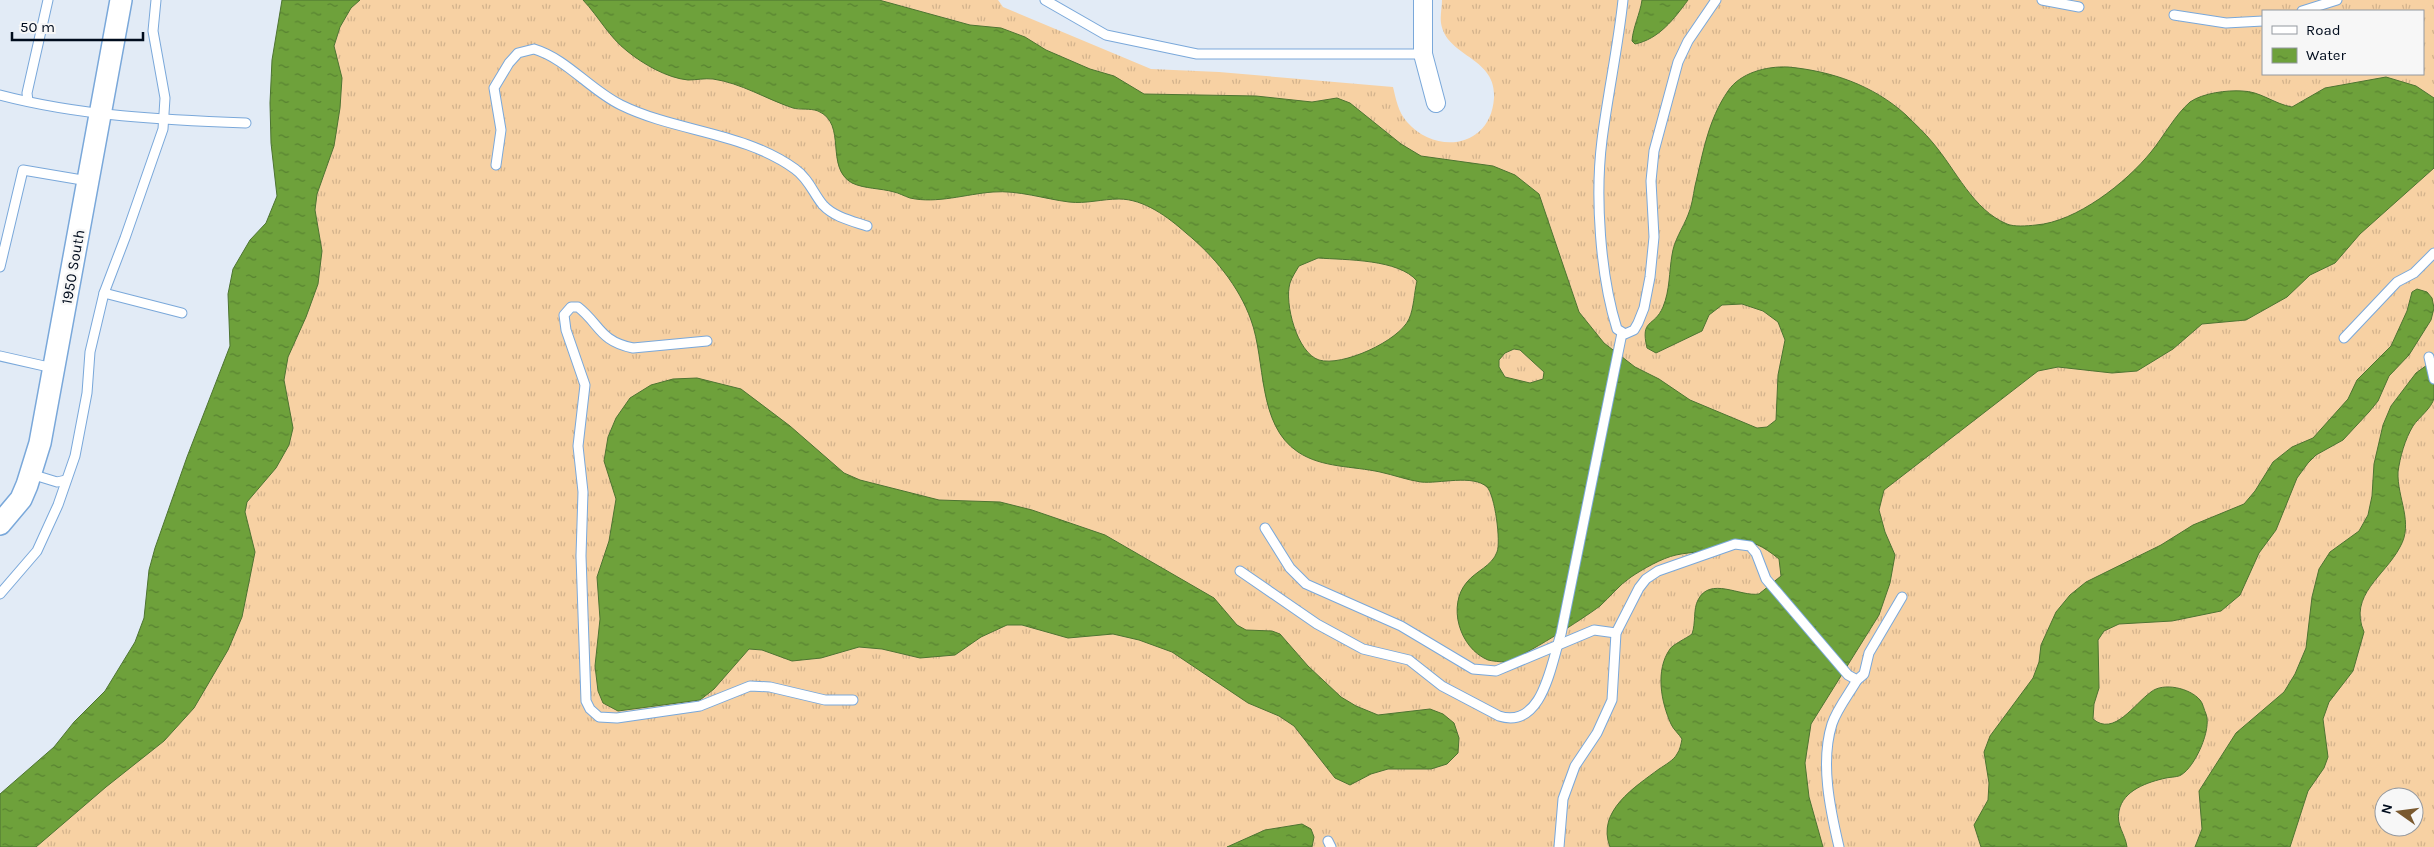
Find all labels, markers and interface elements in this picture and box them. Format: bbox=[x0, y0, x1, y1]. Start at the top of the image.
scale bar bbox=[12, 10, 144, 42]
legend bbox=[2262, 10, 2424, 75]
text: 50 m bbox=[20, 18, 55, 36]
text: Road bbox=[2306, 21, 2341, 39]
text: Water bbox=[2306, 46, 2347, 64]
street label: 1950 South bbox=[58, 228, 88, 306]
north arrow bbox=[2374, 787, 2424, 837]
text: N bbox=[2377, 802, 2396, 816]

